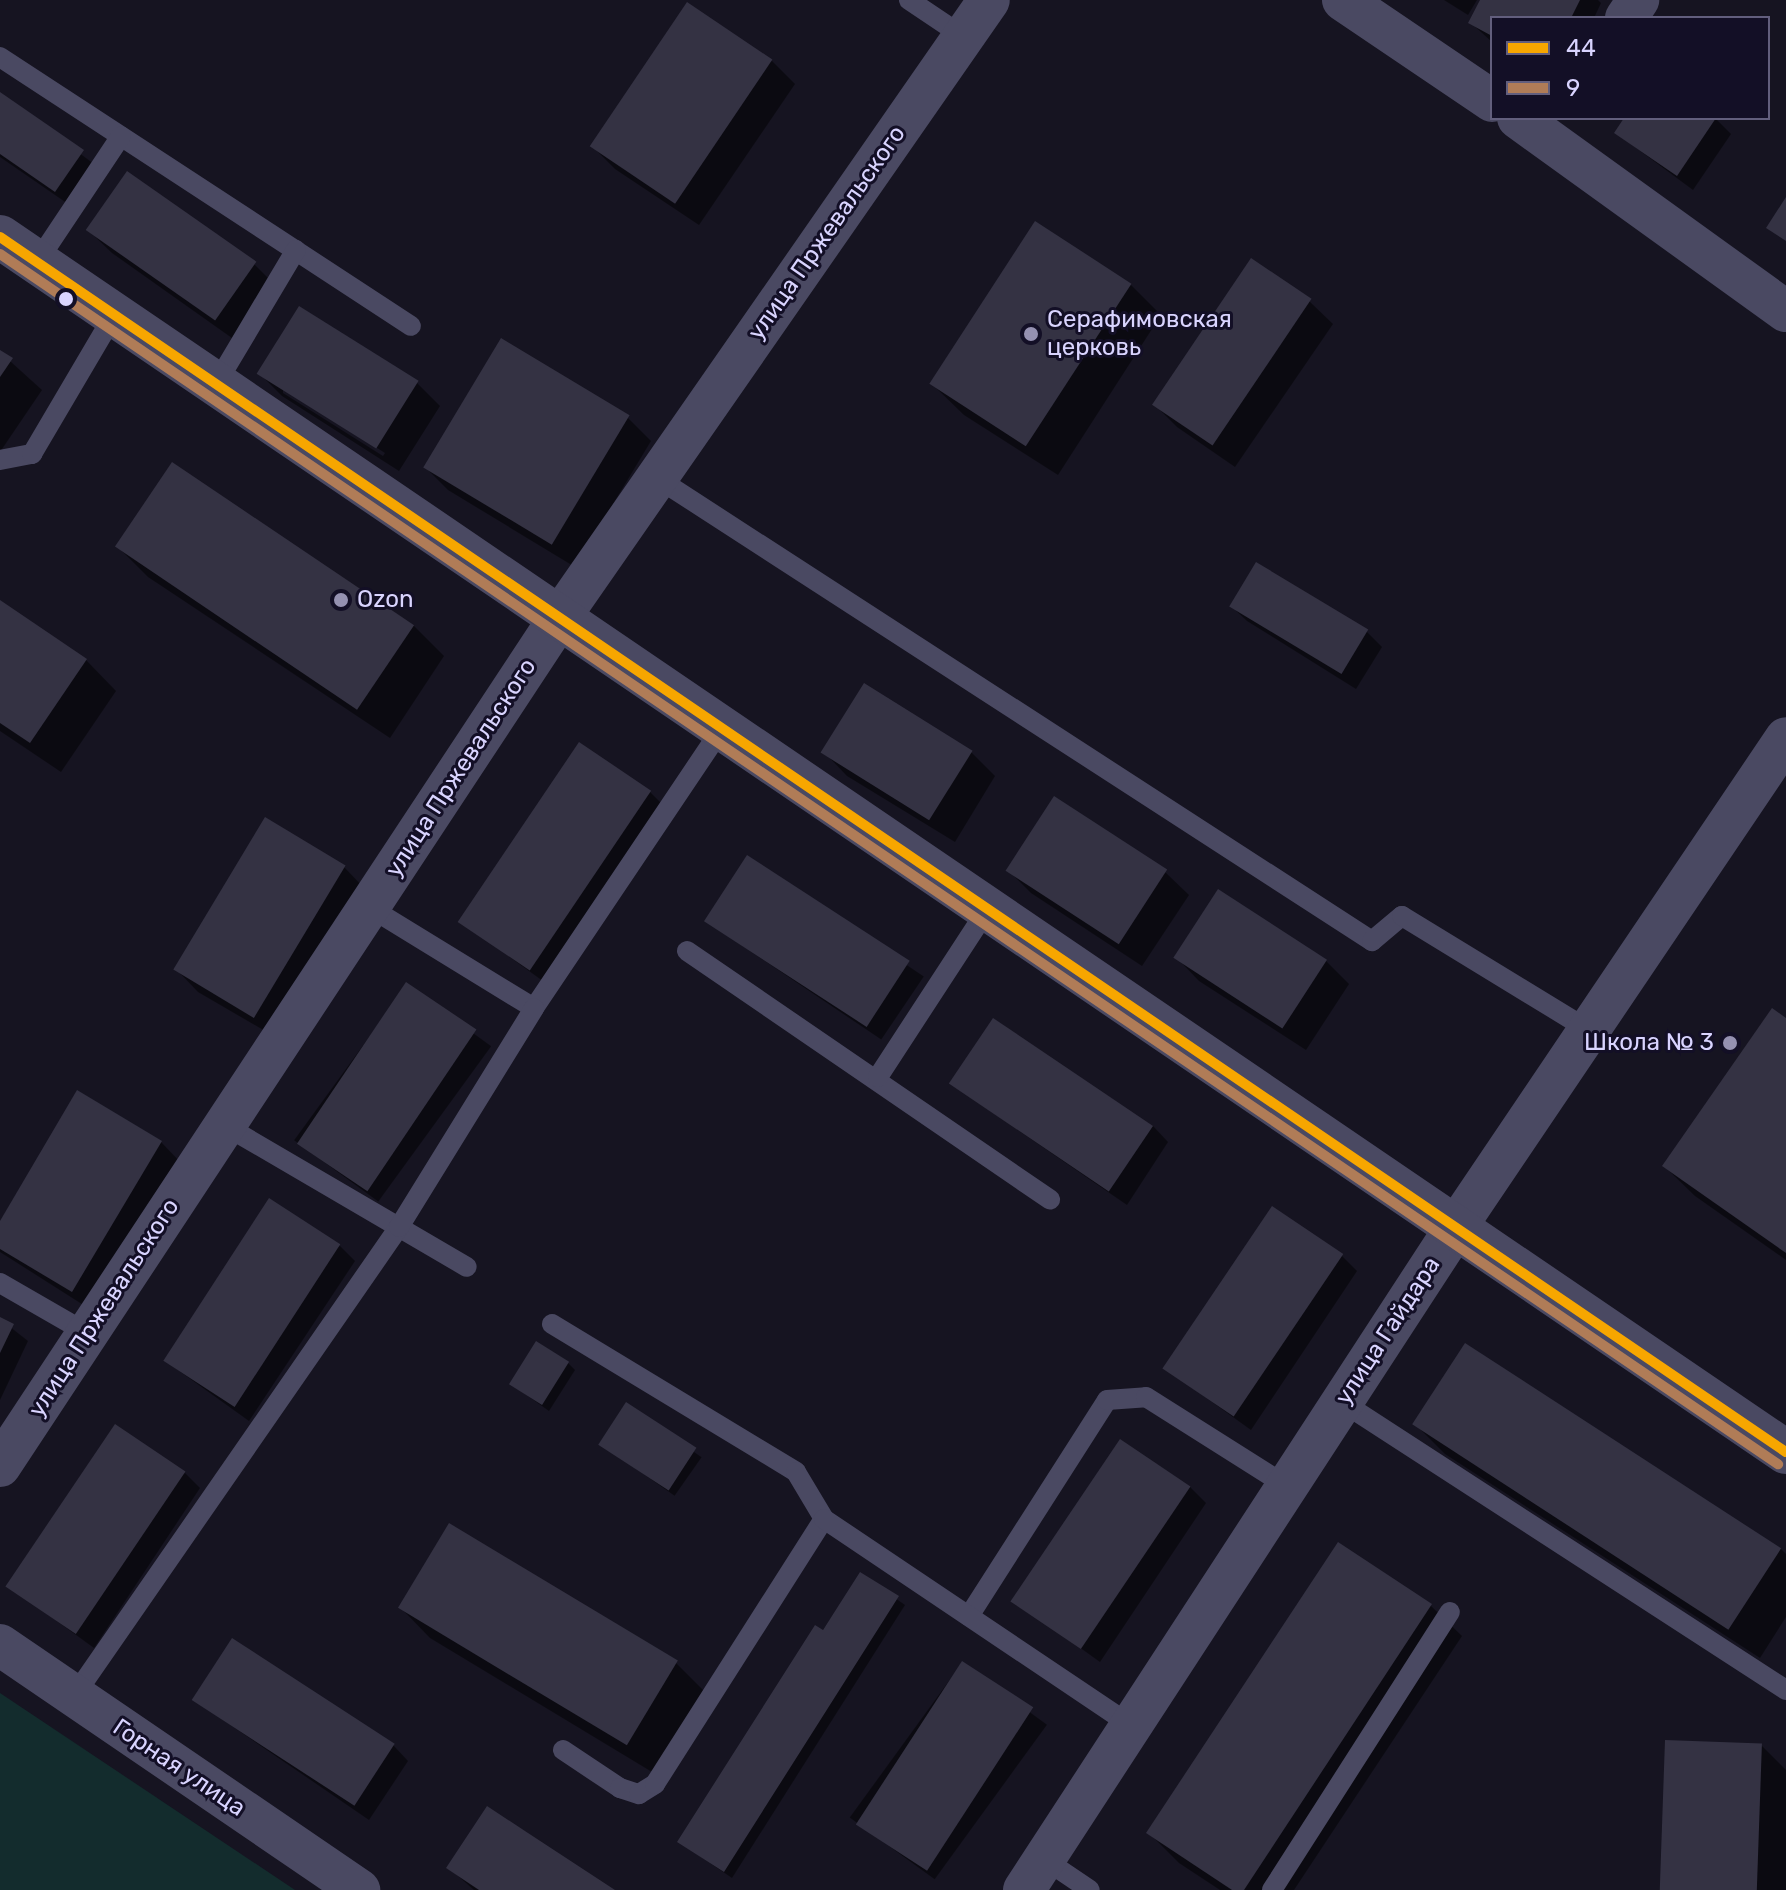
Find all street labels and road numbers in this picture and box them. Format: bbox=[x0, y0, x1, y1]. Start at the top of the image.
street label: улица Пржевальского bbox=[742, 120, 912, 346]
street label: улица Пржевальского bbox=[380, 653, 542, 883]
street label: улица Пржевальского bbox=[23, 1193, 185, 1423]
street label: улица Гайдара bbox=[1329, 1252, 1447, 1410]
street label: Горная улица bbox=[107, 1713, 251, 1823]

